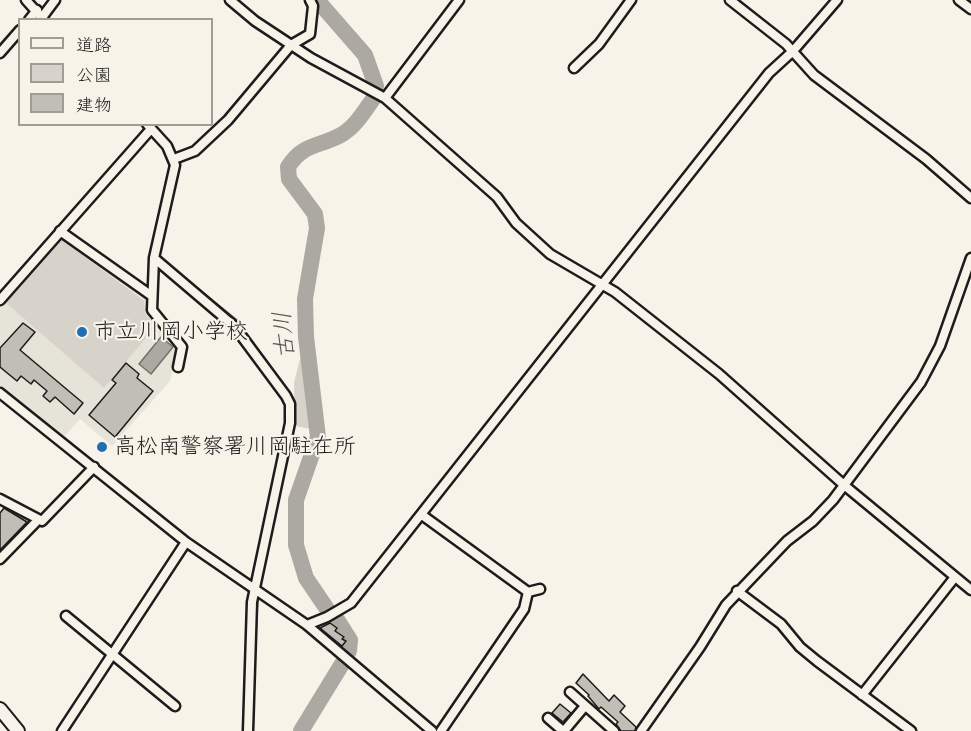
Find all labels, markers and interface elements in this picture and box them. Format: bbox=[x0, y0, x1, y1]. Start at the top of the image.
legend bbox=[18, 18, 213, 126]
text: 道路 bbox=[76, 33, 112, 57]
text: 公園 bbox=[76, 63, 112, 87]
text: 建物 bbox=[76, 93, 112, 117]
water label: 古川 bbox=[269, 310, 301, 360]
place label: 市立川岡小学校 bbox=[94, 319, 248, 345]
marker: 市立川岡小学校 bbox=[75, 325, 89, 339]
place label: 高松南警察署川岡駐在所 bbox=[114, 434, 356, 460]
marker: 高松南警察署川岡駐在所 bbox=[95, 440, 109, 454]

